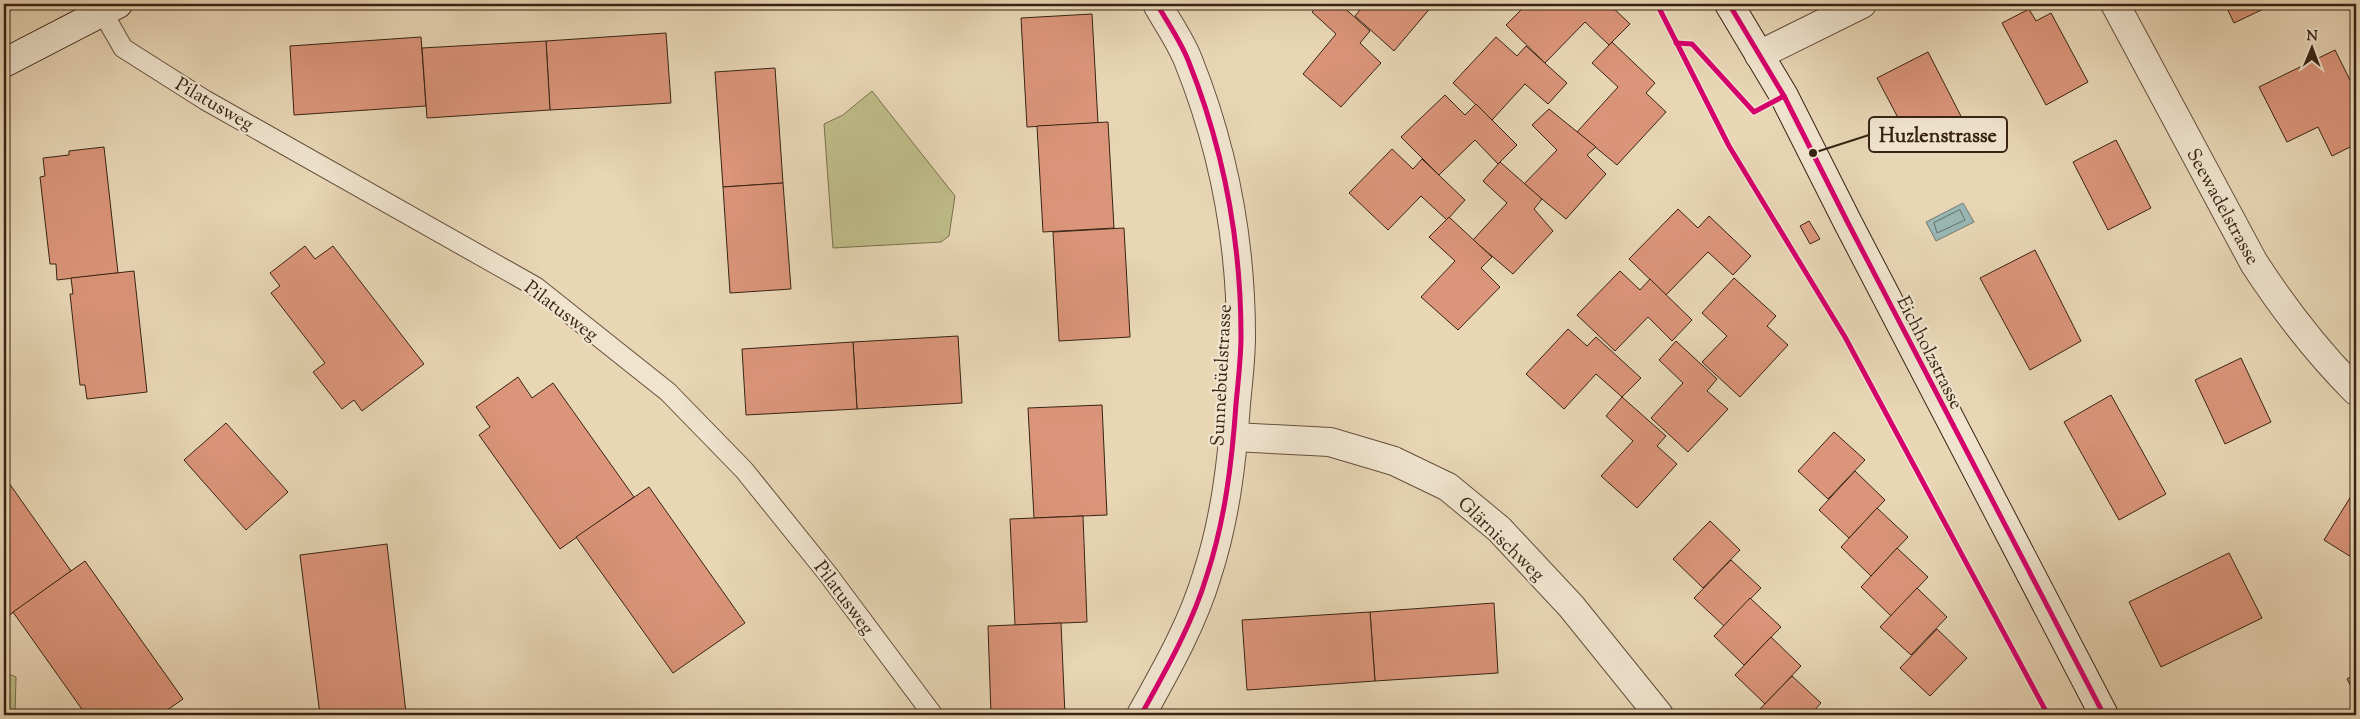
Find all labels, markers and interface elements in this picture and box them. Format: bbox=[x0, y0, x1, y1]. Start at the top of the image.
north arrow bbox=[2288, 22, 2338, 72]
text: N bbox=[2306, 27, 2318, 47]
street label: Pilatusweg bbox=[170, 72, 258, 138]
callout: Huzlenstrasse bbox=[1869, 117, 2007, 152]
text: Huzlenstrasse bbox=[1879, 123, 1997, 152]
street label: Seewadelstrasse bbox=[2179, 144, 2265, 271]
street label: Pilatusweg bbox=[518, 275, 603, 349]
street label: Eichholzstrasse bbox=[1889, 292, 1969, 415]
street label: Sunnebüelstrasse bbox=[1205, 303, 1240, 447]
street label: Glärnischweg bbox=[1451, 491, 1550, 588]
street label: Pilatusweg bbox=[806, 556, 880, 641]

